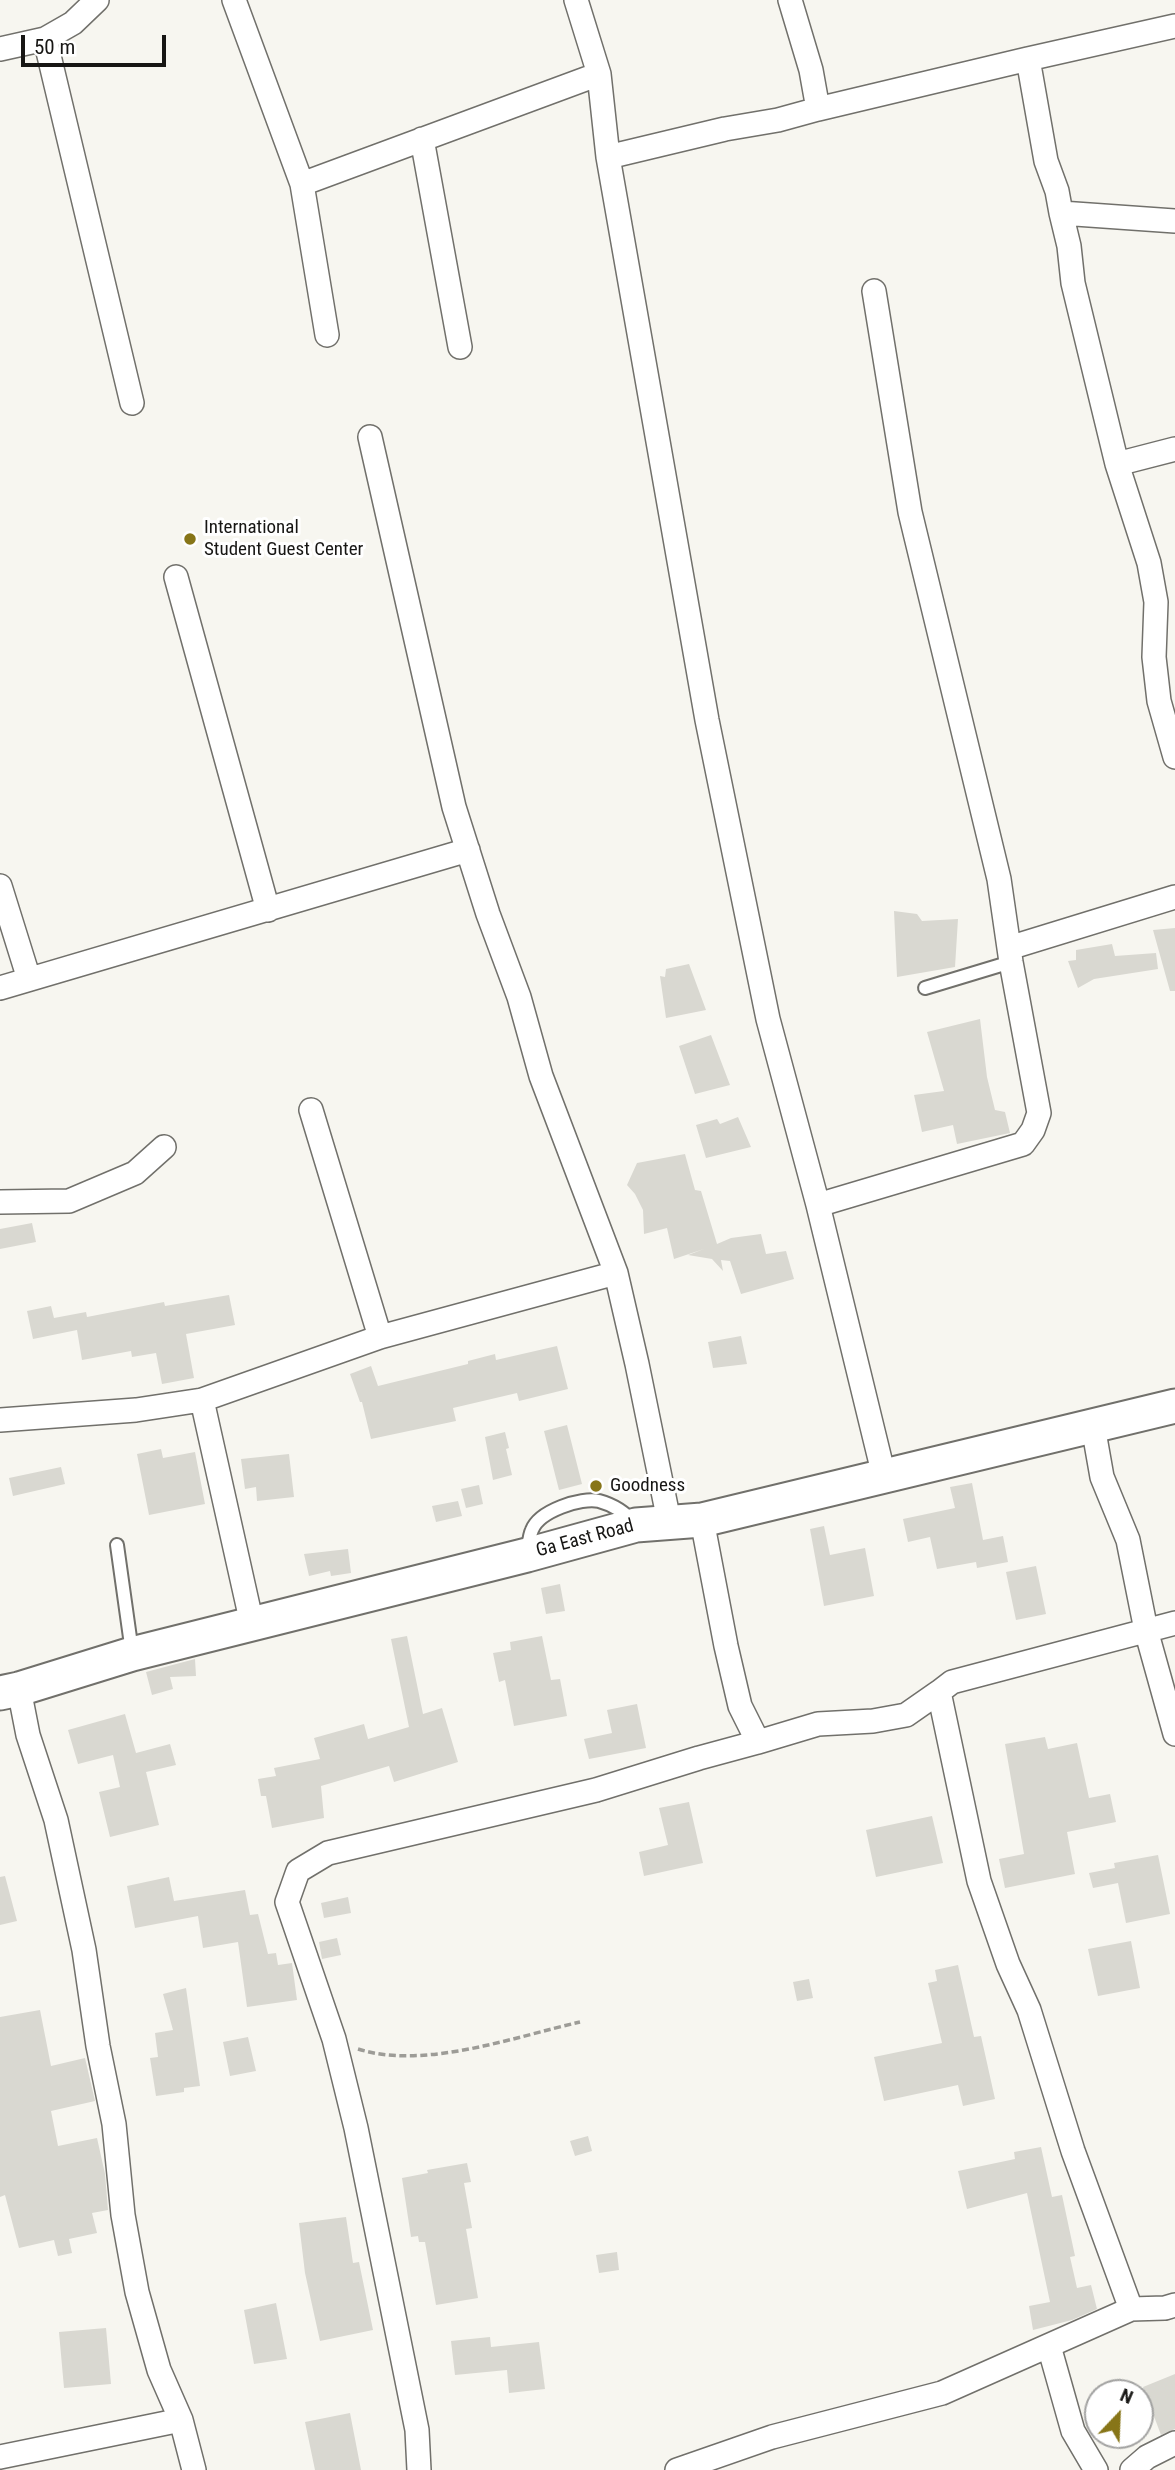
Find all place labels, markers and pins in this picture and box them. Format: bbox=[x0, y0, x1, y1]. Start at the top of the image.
place label: International Student Guest Center bbox=[204, 517, 363, 561]
marker: International Student Guest Center bbox=[182, 531, 198, 547]
place label: Goodness bbox=[610, 1475, 685, 1497]
marker: Goodness bbox=[588, 1478, 604, 1494]

